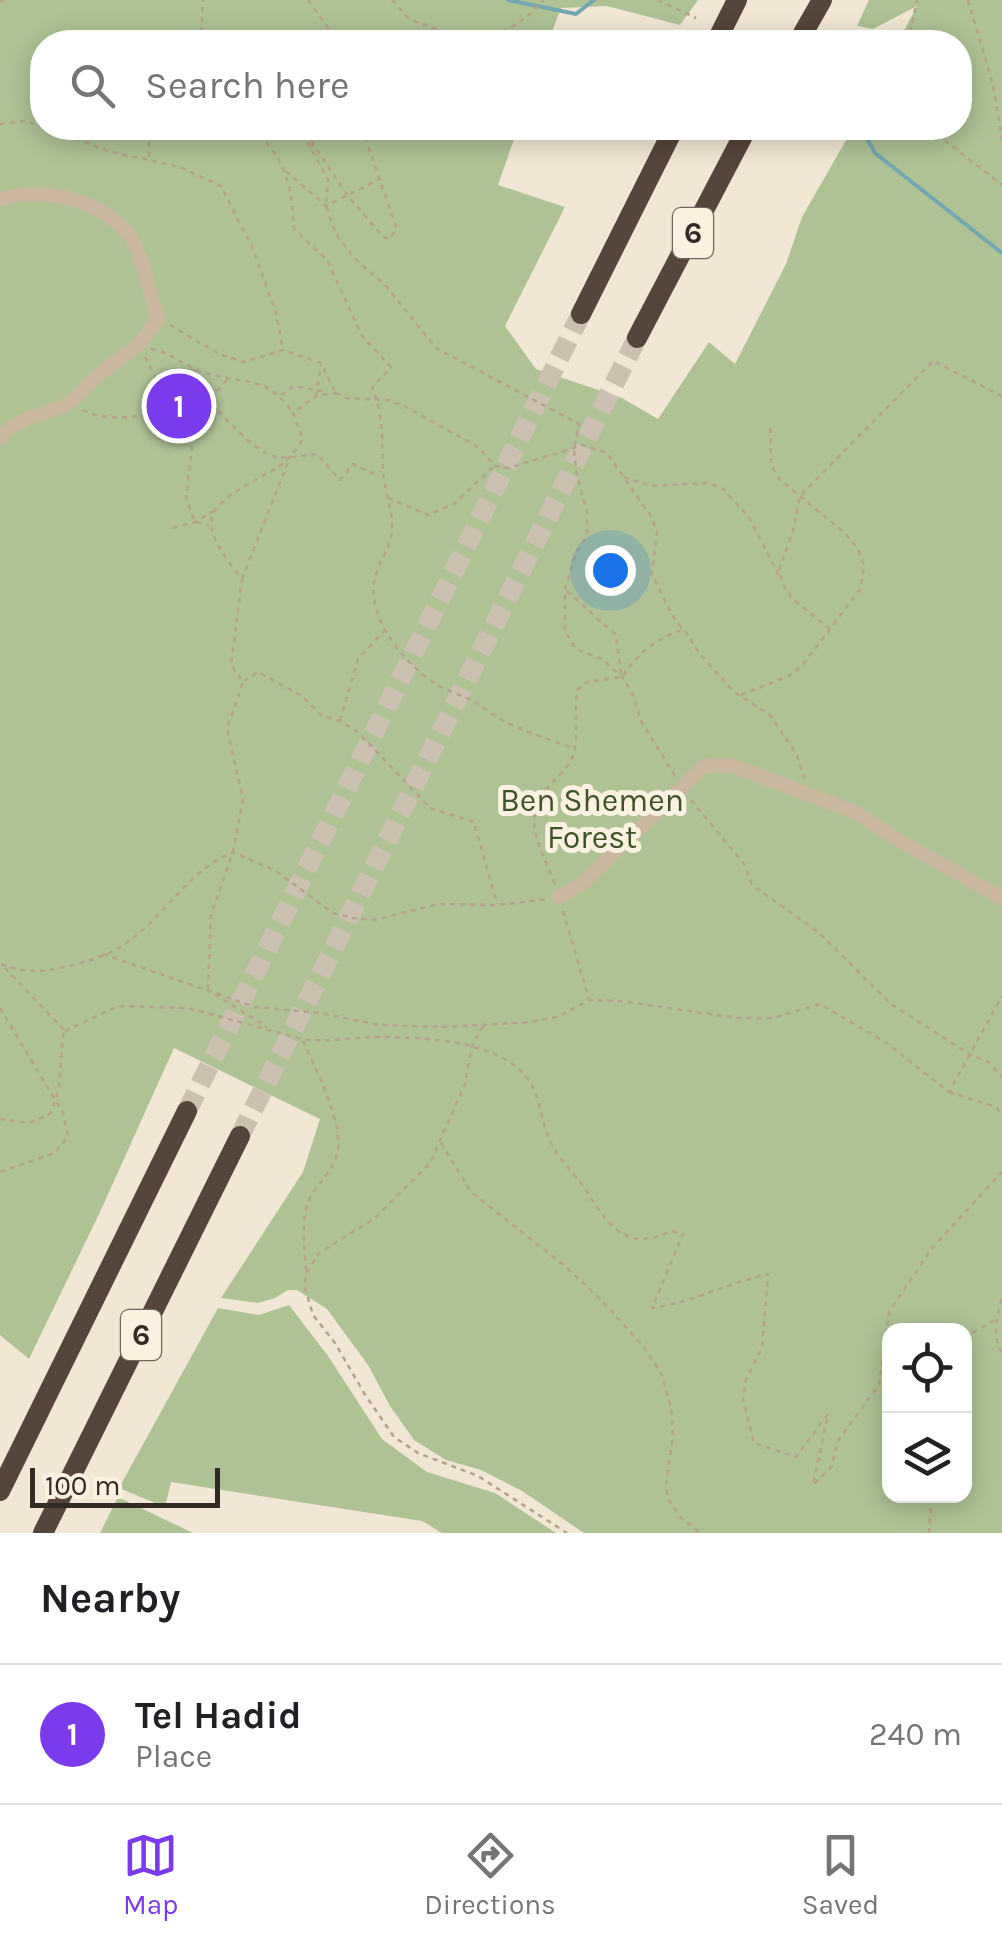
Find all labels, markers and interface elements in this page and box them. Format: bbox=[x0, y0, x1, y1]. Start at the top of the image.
search box bbox=[30, 30, 972, 140]
icon: search bbox=[65, 58, 120, 113]
text: Search here bbox=[145, 63, 349, 108]
road number: 6 bbox=[673, 208, 713, 258]
pin: 1 bbox=[146, 368, 212, 444]
your location bbox=[585, 545, 636, 596]
park label: Ben Shemen Forest bbox=[500, 782, 684, 856]
road number: 6 bbox=[121, 1310, 161, 1360]
map controls bbox=[882, 1323, 972, 1503]
button: locate bbox=[882, 1323, 972, 1413]
button: layers bbox=[882, 1413, 972, 1503]
scale bar bbox=[30, 1463, 220, 1508]
text: 100 m bbox=[45, 1469, 120, 1502]
text: Nearby bbox=[40, 1573, 180, 1623]
text: Tel Hadid bbox=[135, 1693, 302, 1738]
text: 1 bbox=[67, 1716, 78, 1753]
text: 240 m bbox=[869, 1716, 962, 1753]
text: Place bbox=[135, 1738, 212, 1775]
tab: Map bbox=[123, 1828, 178, 1921]
tab: Directions bbox=[424, 1828, 556, 1921]
tab: Saved bbox=[802, 1828, 879, 1921]

